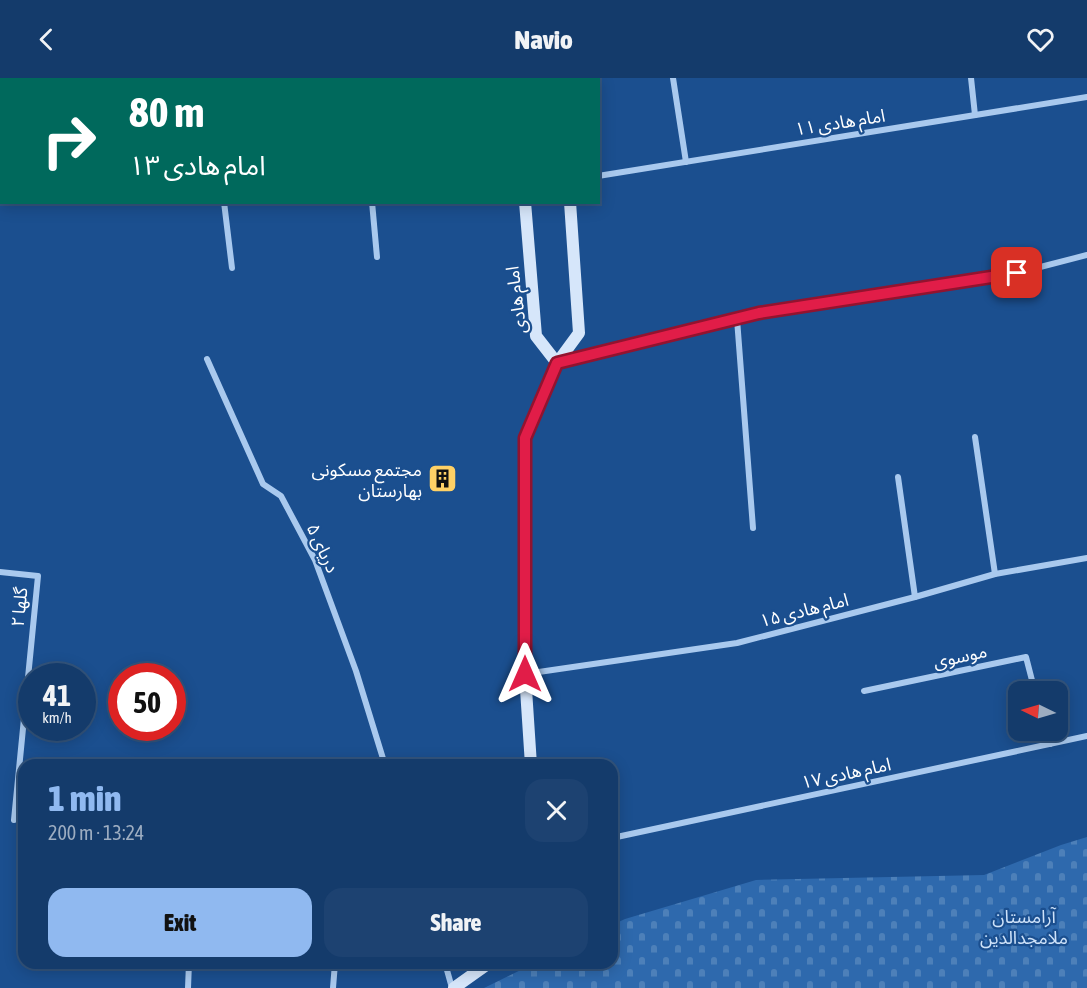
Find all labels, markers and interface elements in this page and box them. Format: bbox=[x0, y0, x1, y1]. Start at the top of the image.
icon: back bbox=[30, 23, 63, 56]
icon: heart bbox=[1024, 23, 1057, 56]
text: Navio bbox=[514, 24, 573, 55]
text: 80 m bbox=[129, 88, 204, 136]
icon: right bbox=[30, 102, 108, 180]
street label: امام هادی ١۱ bbox=[793, 105, 887, 143]
text: امام هادی ١٣ bbox=[129, 150, 266, 181]
pin bbox=[991, 247, 1042, 298]
icon: arrive bbox=[1000, 256, 1033, 289]
street label: امام هادی bbox=[501, 264, 535, 335]
place label: مجتمع مسکونی بهارستان bbox=[311, 459, 422, 502]
building icon: مجتمع مسکونی بهارستان bbox=[427, 463, 459, 495]
street label: دریای ۵ bbox=[302, 520, 343, 576]
street label: گلها ۲ bbox=[6, 585, 32, 628]
street label: امام هادی ۱۵ bbox=[757, 589, 852, 635]
street label: موسوی bbox=[931, 640, 989, 673]
position arrow bbox=[493, 642, 557, 706]
speed limit sign: 50 bbox=[108, 663, 186, 741]
text: 41 bbox=[43, 678, 71, 712]
north arrow bbox=[1008, 681, 1068, 741]
map controls bbox=[1008, 681, 1068, 741]
text: km/h bbox=[42, 709, 72, 726]
street label: امام هادی ۱۷ bbox=[799, 753, 894, 797]
text: 1 min bbox=[48, 777, 122, 819]
button: close bbox=[525, 779, 588, 842]
text: 200 m · 13:24 bbox=[48, 821, 144, 844]
button: Exit bbox=[48, 888, 312, 957]
button: Share bbox=[324, 888, 588, 957]
park label: آرامستان ملامجدالدین bbox=[980, 906, 1068, 949]

